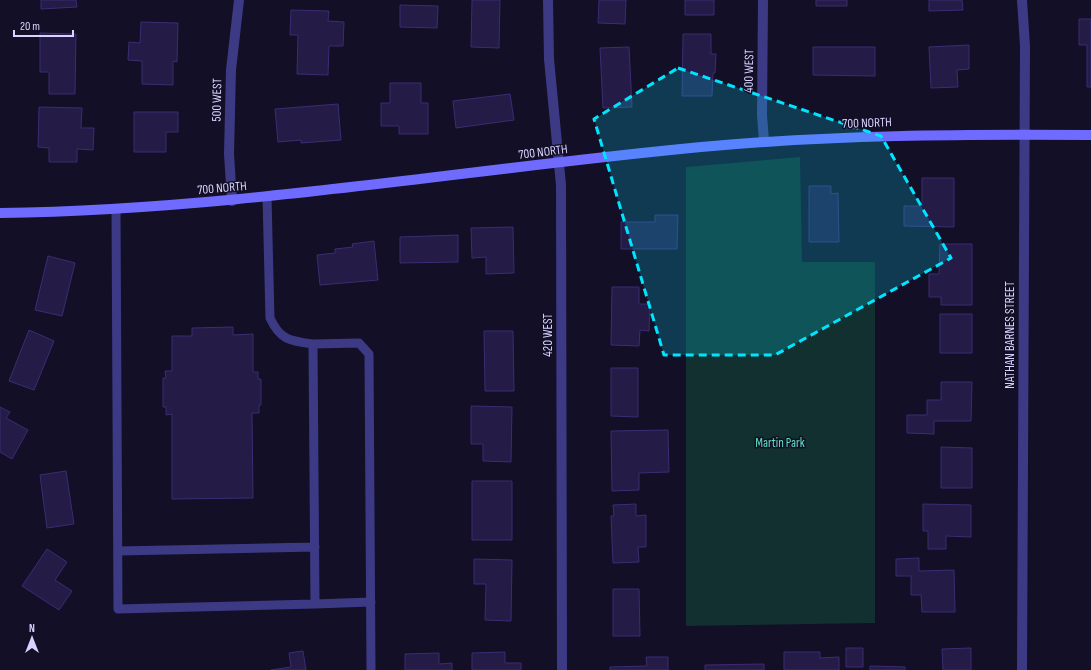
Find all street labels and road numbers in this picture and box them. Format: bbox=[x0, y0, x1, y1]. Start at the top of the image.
street label: 400 WEST bbox=[741, 49, 757, 93]
street label: 500 WEST bbox=[209, 78, 225, 122]
street label: 700 NORTH bbox=[842, 114, 892, 132]
street label: 700 NORTH bbox=[517, 141, 569, 163]
street label: 700 NORTH bbox=[197, 178, 247, 198]
street label: NATHAN BARNES STREET bbox=[1002, 281, 1018, 389]
street label: 420 WEST bbox=[540, 313, 556, 357]

